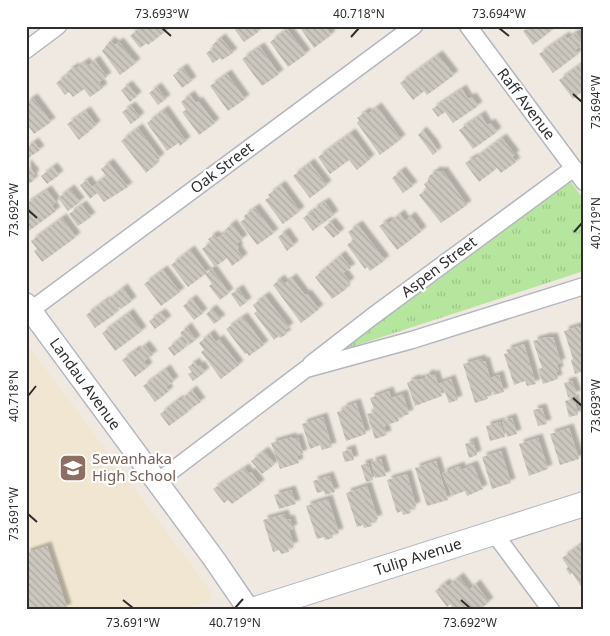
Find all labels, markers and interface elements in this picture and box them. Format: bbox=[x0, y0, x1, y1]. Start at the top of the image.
text: 73.693°W bbox=[135, 5, 189, 22]
text: 40.718°N bbox=[333, 5, 385, 22]
text: 73.694°W bbox=[472, 5, 526, 22]
street label: Raff Avenue bbox=[493, 64, 560, 143]
text: 73.694°W bbox=[587, 75, 604, 129]
street label: Oak Street bbox=[186, 137, 257, 197]
text: 73.692°W bbox=[5, 183, 22, 237]
text: 40.719°N bbox=[587, 197, 604, 249]
street label: Aspen Street bbox=[397, 231, 481, 301]
street label: Landau Avenue bbox=[46, 333, 126, 433]
text: 40.718°N bbox=[5, 370, 22, 422]
text: 73.693°W bbox=[587, 379, 604, 433]
place label: Sewanhaka High School bbox=[92, 448, 176, 485]
school or university icon: Sewanhaka High School bbox=[58, 453, 88, 483]
text: 73.691°W bbox=[5, 487, 22, 541]
street label: Tulip Avenue bbox=[372, 533, 464, 580]
text: 73.691°W bbox=[106, 614, 160, 631]
text: 40.719°N bbox=[209, 614, 261, 631]
text: 73.692°W bbox=[443, 614, 497, 631]

